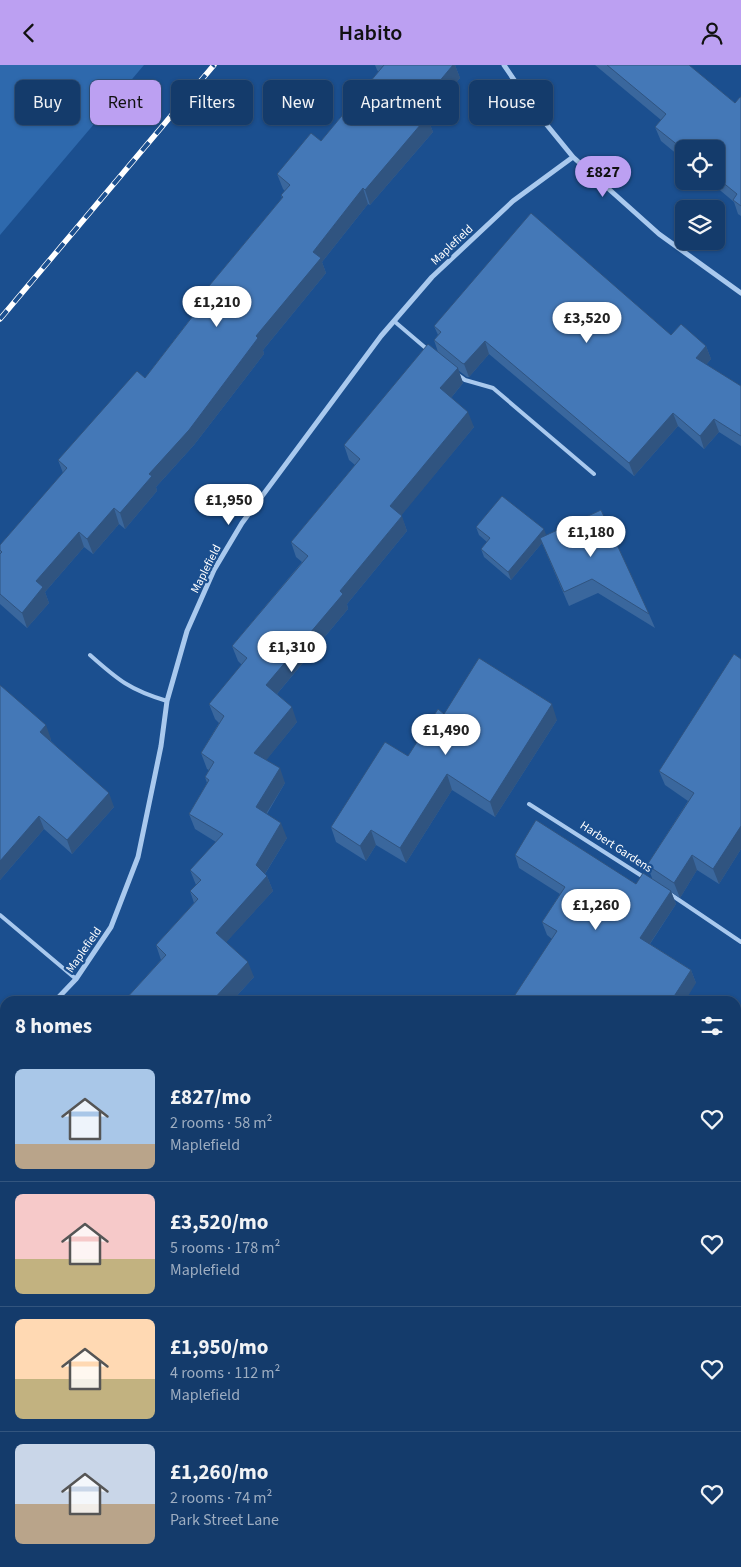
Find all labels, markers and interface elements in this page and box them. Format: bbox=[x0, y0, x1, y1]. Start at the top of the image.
text: Habito bbox=[339, 17, 402, 49]
icon: back bbox=[15, 19, 43, 47]
icon: person bbox=[698, 19, 726, 47]
chip: Buy bbox=[15, 80, 80, 125]
chip: Rent bbox=[90, 80, 161, 125]
chip: Filters bbox=[171, 80, 253, 125]
chip: New bbox=[263, 80, 333, 125]
chip: Apartment bbox=[343, 80, 459, 125]
chip: House bbox=[469, 80, 553, 125]
map controls bbox=[675, 140, 725, 250]
button: locate bbox=[675, 140, 725, 190]
pin: £827 bbox=[573, 155, 633, 198]
text: £827 bbox=[586, 161, 620, 183]
button: layers bbox=[675, 200, 725, 250]
street label: Maplefield bbox=[427, 221, 477, 269]
pin: £1,210 bbox=[176, 285, 258, 328]
text: £1,210 bbox=[193, 291, 241, 313]
pin: £3,520 bbox=[546, 301, 628, 344]
text: £3,520 bbox=[563, 307, 611, 329]
pin: £1,950 bbox=[188, 483, 270, 526]
text: £1,950 bbox=[205, 489, 253, 511]
pin: £1,180 bbox=[550, 515, 632, 558]
text: £1,180 bbox=[567, 521, 615, 543]
street label: Maplefield bbox=[186, 542, 226, 596]
pin: £1,310 bbox=[251, 631, 333, 673]
text: £1,310 bbox=[268, 636, 316, 658]
pin: £1,490 bbox=[405, 713, 487, 756]
text: £1,490 bbox=[422, 719, 470, 741]
street label: Harbert Gardens bbox=[577, 817, 655, 877]
pin: £1,260 bbox=[555, 889, 637, 931]
text: £1,260 bbox=[572, 894, 620, 916]
street label: Maplefield bbox=[62, 924, 106, 976]
text: 8 homes bbox=[15, 1011, 92, 1041]
icon: filters bbox=[698, 1012, 726, 1040]
text: £827/mo bbox=[170, 1082, 251, 1112]
icon: home bbox=[55, 1089, 115, 1149]
icon: heart bbox=[698, 1105, 726, 1133]
text: 2 rooms · 58 m² bbox=[170, 1112, 272, 1134]
text: Maplefield bbox=[170, 1134, 240, 1156]
text: £3,520/mo bbox=[170, 1207, 269, 1237]
icon: home bbox=[55, 1214, 115, 1274]
icon: heart bbox=[698, 1230, 726, 1258]
text: 5 rooms · 178 m² bbox=[170, 1237, 280, 1259]
text: Maplefield bbox=[170, 1259, 240, 1281]
text: £1,950/mo bbox=[170, 1332, 269, 1362]
icon: home bbox=[55, 1339, 115, 1399]
icon: heart bbox=[698, 1355, 726, 1383]
text: 4 rooms · 112 m² bbox=[170, 1362, 280, 1384]
text: Maplefield bbox=[170, 1384, 240, 1406]
text: £1,260/mo bbox=[170, 1457, 269, 1487]
icon: home bbox=[55, 1464, 115, 1524]
icon: heart bbox=[698, 1480, 726, 1508]
text: 2 rooms · 74 m² bbox=[170, 1487, 272, 1509]
text: Park Street Lane bbox=[170, 1509, 279, 1531]

